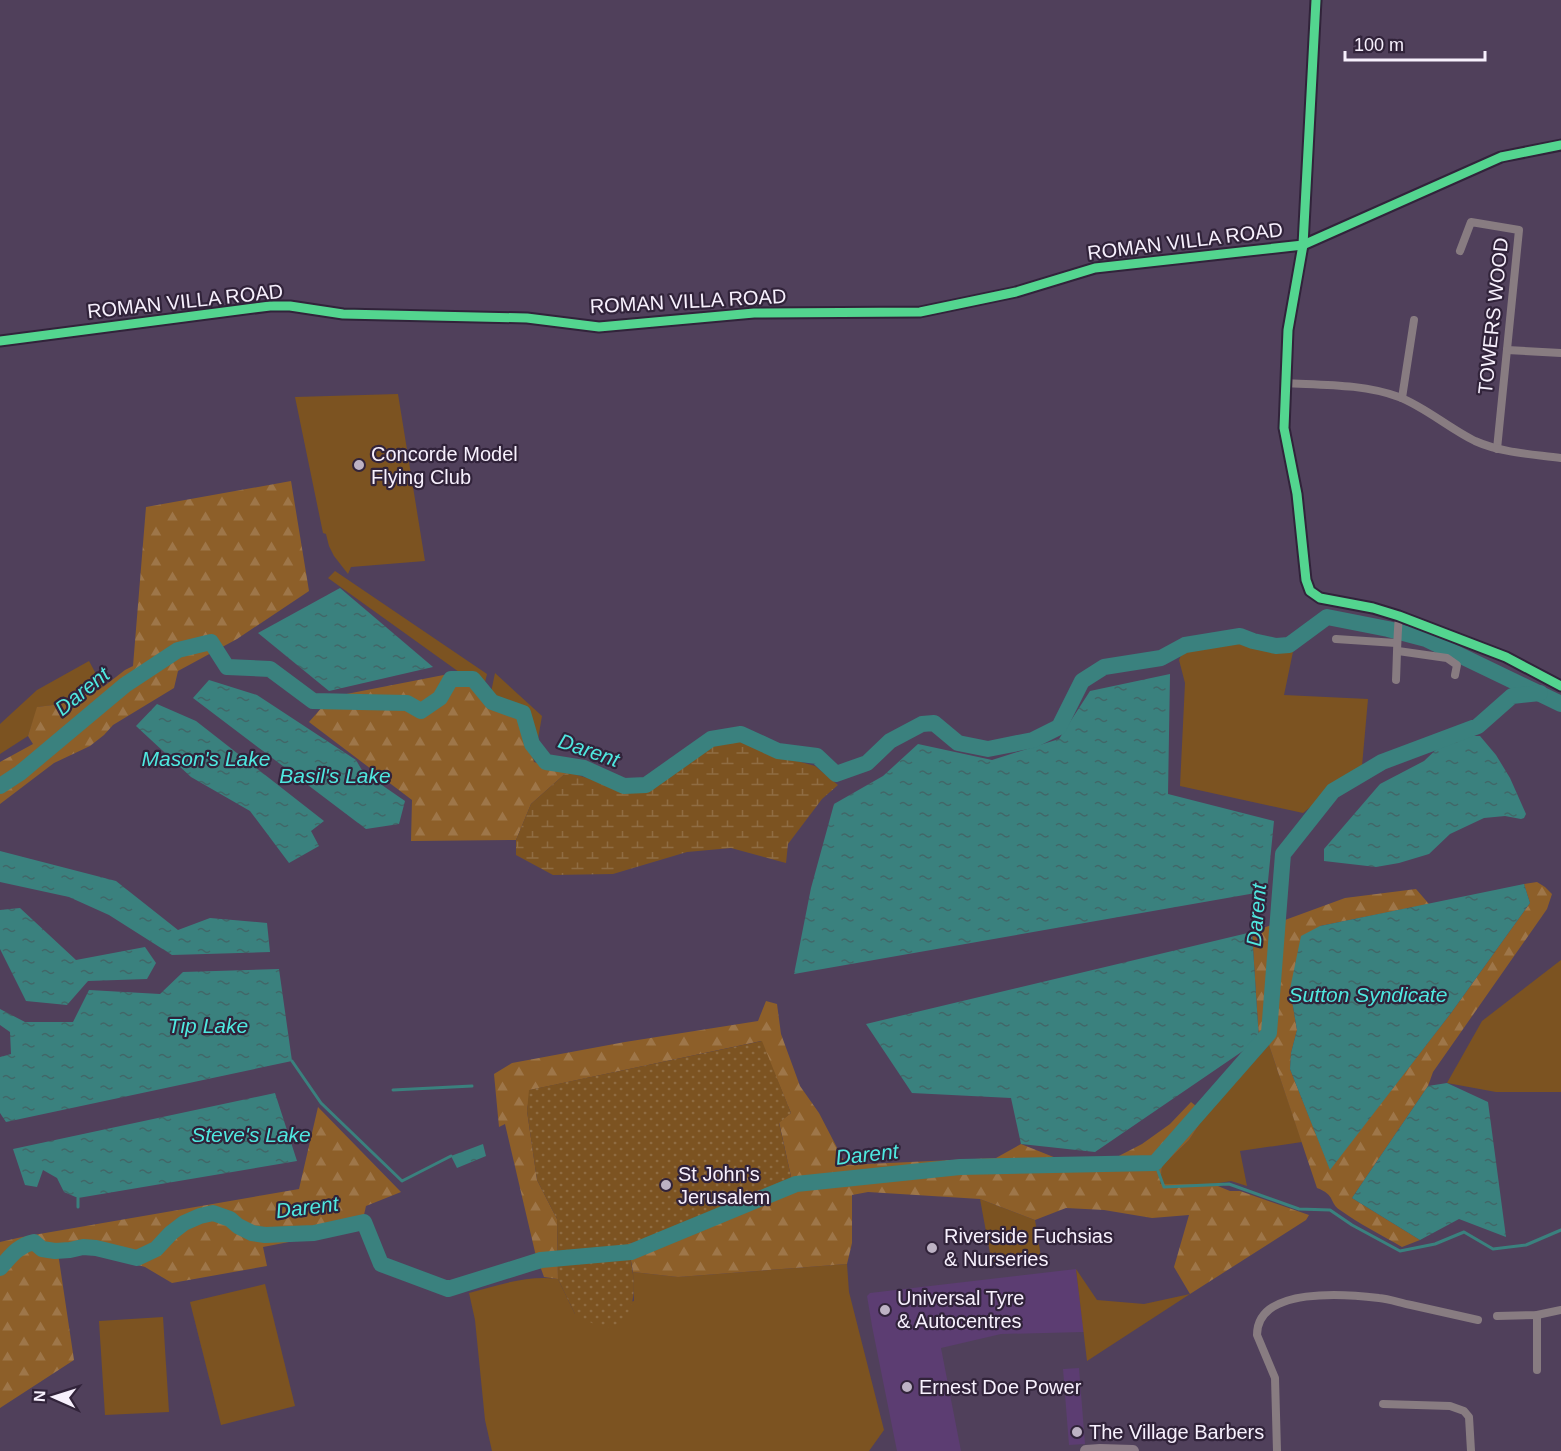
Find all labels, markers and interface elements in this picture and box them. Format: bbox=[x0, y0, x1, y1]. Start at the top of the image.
scale bar bbox=[1345, 24, 1484, 62]
text: 100 m bbox=[1354, 35, 1404, 55]
street label: ROMAN VILLA ROAD bbox=[1086, 218, 1284, 264]
street label: TOWERS WOOD bbox=[1474, 237, 1512, 395]
street label: ROMAN VILLA ROAD bbox=[86, 280, 284, 322]
street label: ROMAN VILLA ROAD bbox=[589, 285, 787, 317]
place label: Concorde Model Flying Club bbox=[371, 443, 518, 488]
marker: Concorde Model Flying Club bbox=[352, 458, 366, 472]
water label: Darent bbox=[50, 661, 115, 720]
water label: Darent bbox=[555, 729, 624, 772]
water label: Mason's Lake bbox=[142, 747, 270, 770]
water label: Basil's Lake bbox=[279, 764, 391, 787]
water label: Darent bbox=[1242, 881, 1270, 947]
water label: Sutton Syndicate bbox=[1289, 983, 1447, 1006]
water label: Tip Lake bbox=[168, 1014, 248, 1037]
water label: Steve's Lake bbox=[191, 1123, 311, 1146]
water label: Darent bbox=[834, 1139, 901, 1169]
place label: St John's Jerusalem bbox=[678, 1163, 770, 1208]
marker: St John's Jerusalem bbox=[659, 1178, 673, 1192]
water label: Darent bbox=[274, 1192, 341, 1222]
place label: Riverside Fuchsias & Nurseries bbox=[944, 1225, 1113, 1270]
marker: Riverside Fuchsias & Nurseries bbox=[925, 1241, 939, 1255]
place label: Universal Tyre & Autocentres bbox=[897, 1287, 1024, 1332]
marker: Universal Tyre & Autocentres bbox=[878, 1303, 892, 1317]
north arrow bbox=[24, 1367, 84, 1427]
place label: Ernest Doe Power bbox=[919, 1376, 1082, 1398]
marker: Ernest Doe Power bbox=[900, 1380, 914, 1394]
text: N bbox=[31, 1390, 48, 1402]
place label: The Village Barbers bbox=[1089, 1421, 1264, 1443]
marker: The Village Barbers bbox=[1070, 1425, 1084, 1439]

